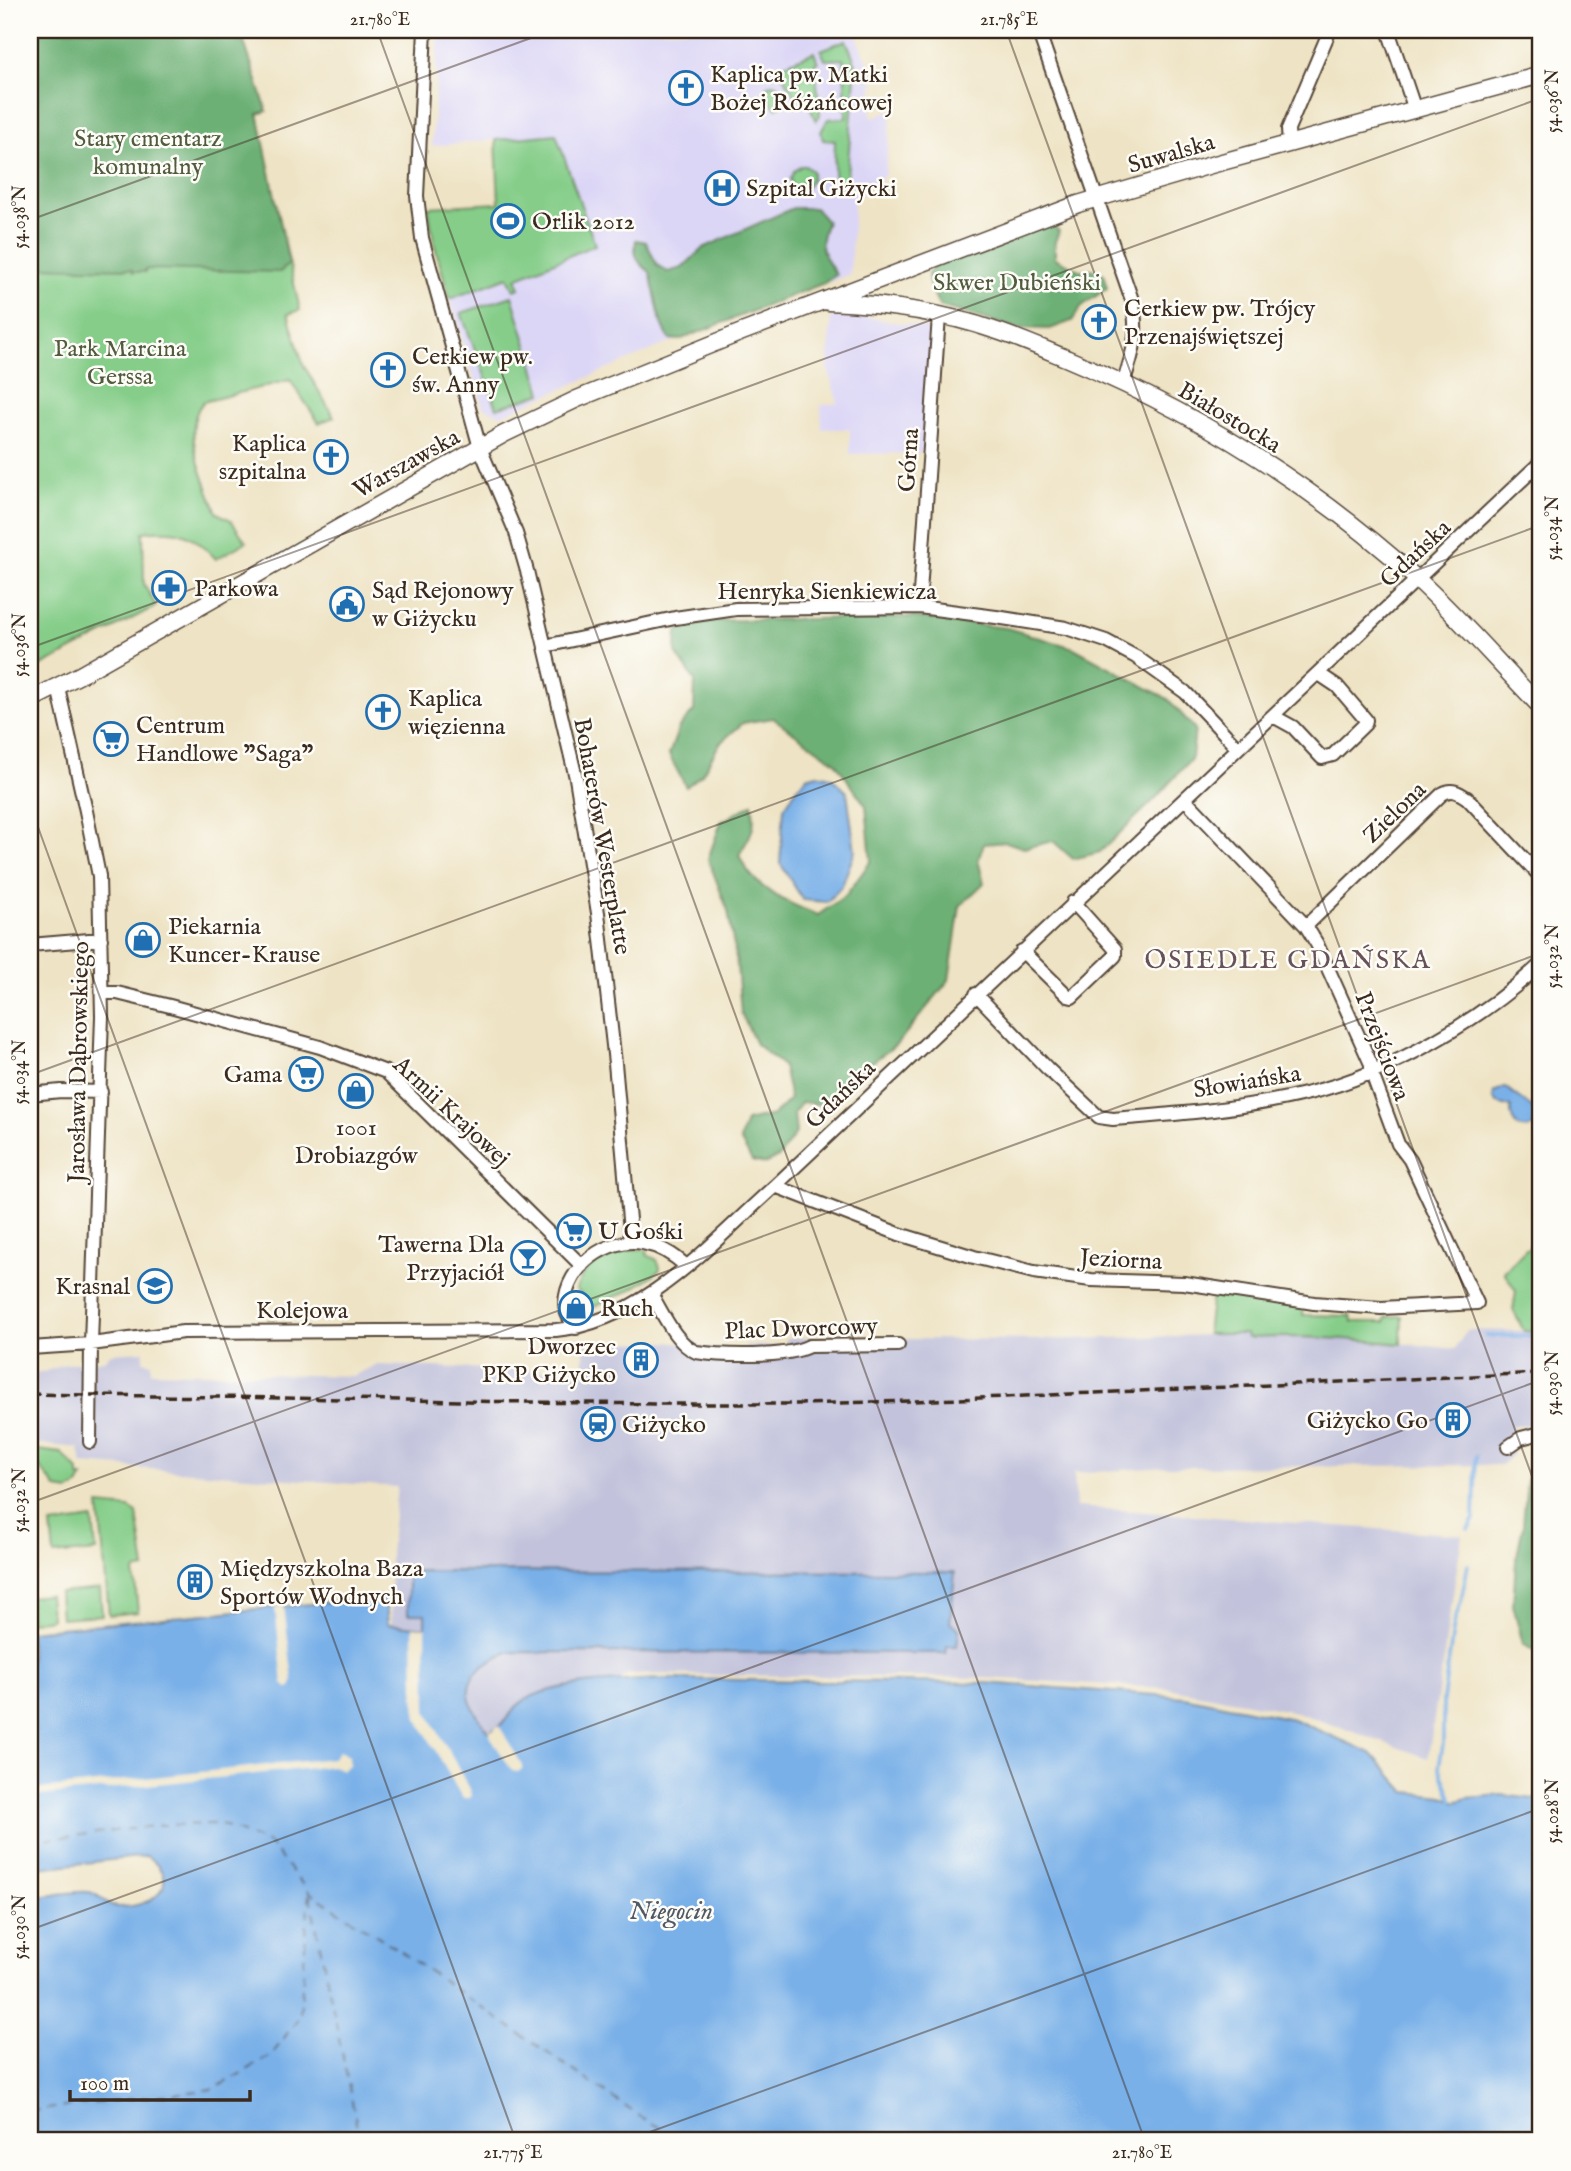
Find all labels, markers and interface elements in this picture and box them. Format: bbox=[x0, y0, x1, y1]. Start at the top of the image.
text: 21.780°E bbox=[350, 9, 410, 32]
text: 21.785°E bbox=[980, 9, 1038, 32]
place label: Kaplica pw. Matki Bożej Różańcowej bbox=[710, 60, 893, 119]
church icon: Kaplica pw. Matki Bożej Różańcowej bbox=[667, 69, 705, 107]
text: 54.036°N bbox=[1542, 69, 1565, 133]
park label: Stary cmentarz komunalny bbox=[74, 124, 222, 183]
street label: Suwalska bbox=[1124, 127, 1219, 182]
hospital icon: Szpital Giżycki bbox=[703, 169, 741, 207]
place label: Szpital Giżycki bbox=[746, 174, 897, 205]
text: 54.038°N bbox=[9, 185, 32, 249]
sports icon: Orlik 2012 bbox=[489, 202, 527, 240]
place label: Orlik 2012 bbox=[532, 207, 635, 238]
park label: Skwer Dubieński bbox=[933, 268, 1101, 299]
place label: Cerkiew pw. Trójcy Przenajświętszej bbox=[1124, 294, 1316, 353]
church icon: Cerkiew pw. Trójcy Przenajświętszej bbox=[1080, 303, 1118, 341]
park label: Park Marcina Gerssa bbox=[54, 334, 187, 393]
place label: Cerkiew pw. św. Anny bbox=[412, 342, 533, 401]
church icon: Cerkiew pw. św. Anny bbox=[369, 351, 407, 389]
street label: Białostocka bbox=[1172, 375, 1287, 462]
street label: Warszawska bbox=[348, 422, 466, 506]
street label: Górna bbox=[892, 427, 927, 493]
place label: Kaplica szpitalna bbox=[219, 429, 307, 488]
church icon: Kaplica szpitalna bbox=[312, 438, 350, 476]
text: 54.034°N bbox=[1542, 495, 1565, 561]
street label: Gdańska bbox=[1374, 513, 1459, 595]
pharmacy icon: Parkowa bbox=[150, 569, 188, 607]
place label: Parkowa bbox=[194, 574, 279, 605]
place label: Sąd Rejonowy w Giżycku bbox=[372, 576, 514, 635]
street label: Henryka Sienkiewicza bbox=[717, 577, 937, 608]
public building icon: Sąd Rejonowy w Giżycku bbox=[328, 585, 366, 623]
text: 54.036°N bbox=[9, 613, 32, 677]
place label: Kaplica więzienna bbox=[408, 684, 506, 743]
church icon: Kaplica więzienna bbox=[364, 693, 402, 731]
place label: Centrum Handlowe "Saga" bbox=[136, 711, 314, 770]
street label: Bohaterów Westerplatte bbox=[565, 715, 638, 957]
supermarket icon: Centrum Handlowe "Saga" bbox=[92, 720, 130, 758]
street label: Zielona bbox=[1357, 775, 1434, 851]
place label: Piekarnia Kuncer-Krause bbox=[168, 912, 320, 971]
shop icon: Piekarnia Kuncer-Krause bbox=[124, 921, 162, 959]
text: 54.032°N bbox=[1542, 923, 1565, 988]
street label: Jarosława Dąbrowskiego bbox=[62, 941, 97, 1186]
district label: OSIEDLE GDAŃSKA bbox=[1144, 944, 1432, 977]
street label: Przejściowa bbox=[1347, 988, 1417, 1106]
text: 54.034°N bbox=[9, 1039, 32, 1105]
street label: Armii Krajowej bbox=[385, 1049, 516, 1174]
street label: Gdańska bbox=[799, 1053, 883, 1136]
supermarket icon: Gama bbox=[287, 1055, 325, 1093]
street label: Słowiańska bbox=[1191, 1059, 1304, 1106]
place label: Gama bbox=[224, 1060, 283, 1091]
shop icon: 1001 Drobiazgów bbox=[337, 1072, 375, 1110]
place label: 1001 Drobiazgów bbox=[294, 1113, 419, 1172]
supermarket icon: U Gośki bbox=[555, 1212, 593, 1250]
place label: U Gośki bbox=[598, 1217, 683, 1248]
place label: Tawerna Dla Przyjaciół bbox=[378, 1230, 505, 1289]
bar icon: Tawerna Dla Przyjaciół bbox=[509, 1239, 547, 1277]
street label: Jeziorna bbox=[1076, 1243, 1164, 1278]
school or university icon: Krasnal bbox=[136, 1267, 174, 1305]
place label: Krasnal bbox=[55, 1272, 130, 1303]
shop icon: Ruch bbox=[557, 1289, 595, 1327]
place label: Ruch bbox=[600, 1294, 654, 1325]
street label: Kolejowa bbox=[256, 1296, 349, 1327]
street label: Plac Dworcowy bbox=[724, 1311, 878, 1348]
place label: Dworzec PKP Giżycko bbox=[482, 1332, 616, 1391]
building icon: Dworzec PKP Giżycko bbox=[622, 1341, 660, 1379]
text: 54.030°N bbox=[1542, 1350, 1565, 1416]
building icon: Giżycko Go bbox=[1434, 1401, 1472, 1439]
station icon: Giżycko bbox=[579, 1405, 617, 1443]
place label: Giżycko Go bbox=[1307, 1406, 1428, 1437]
place label: Giżycko bbox=[622, 1410, 706, 1441]
text: 54.032°N bbox=[9, 1467, 32, 1532]
place label: Międzyszkolna Baza Sportów Wodnych bbox=[220, 1554, 424, 1613]
building icon: Międzyszkolna Baza Sportów Wodnych bbox=[176, 1563, 214, 1601]
text: 54.028°N bbox=[1542, 1778, 1565, 1844]
text: 54.030°N bbox=[9, 1894, 32, 1960]
water label: Niegocin bbox=[629, 1895, 713, 1929]
scale bar bbox=[70, 2059, 250, 2103]
text: 100 m bbox=[80, 2071, 129, 2098]
text: 21.775°E bbox=[483, 2142, 543, 2165]
text: 21.780°E bbox=[1112, 2142, 1172, 2165]

